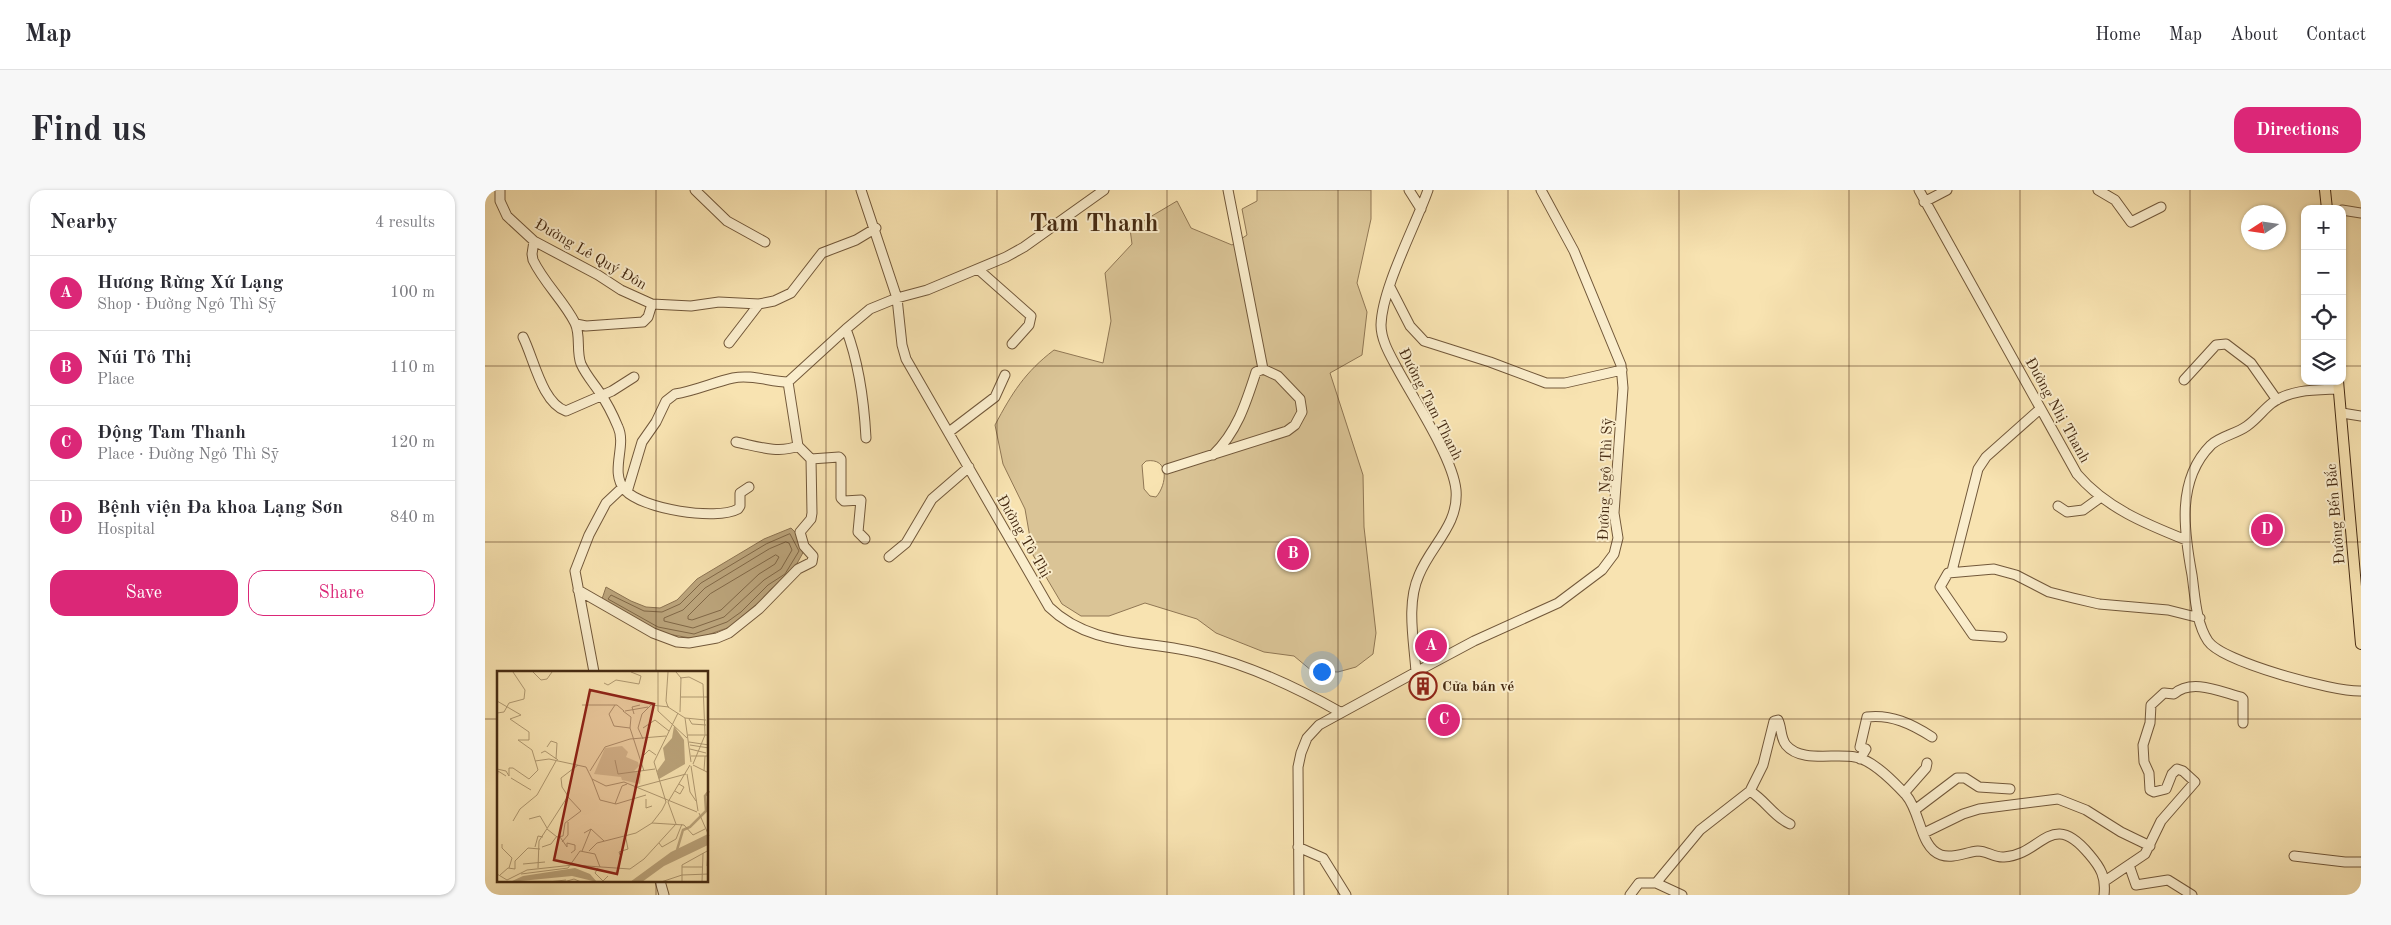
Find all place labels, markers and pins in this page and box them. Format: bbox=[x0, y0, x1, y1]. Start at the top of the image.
pin: D bbox=[2251, 511, 2283, 549]
pin: B bbox=[1277, 535, 1309, 573]
pin: A bbox=[1415, 627, 1447, 665]
building icon: Cửa bán vé bbox=[1408, 671, 1438, 701]
place label: Cửa bán vé bbox=[1442, 680, 1514, 695]
pin: C bbox=[1428, 701, 1460, 739]

